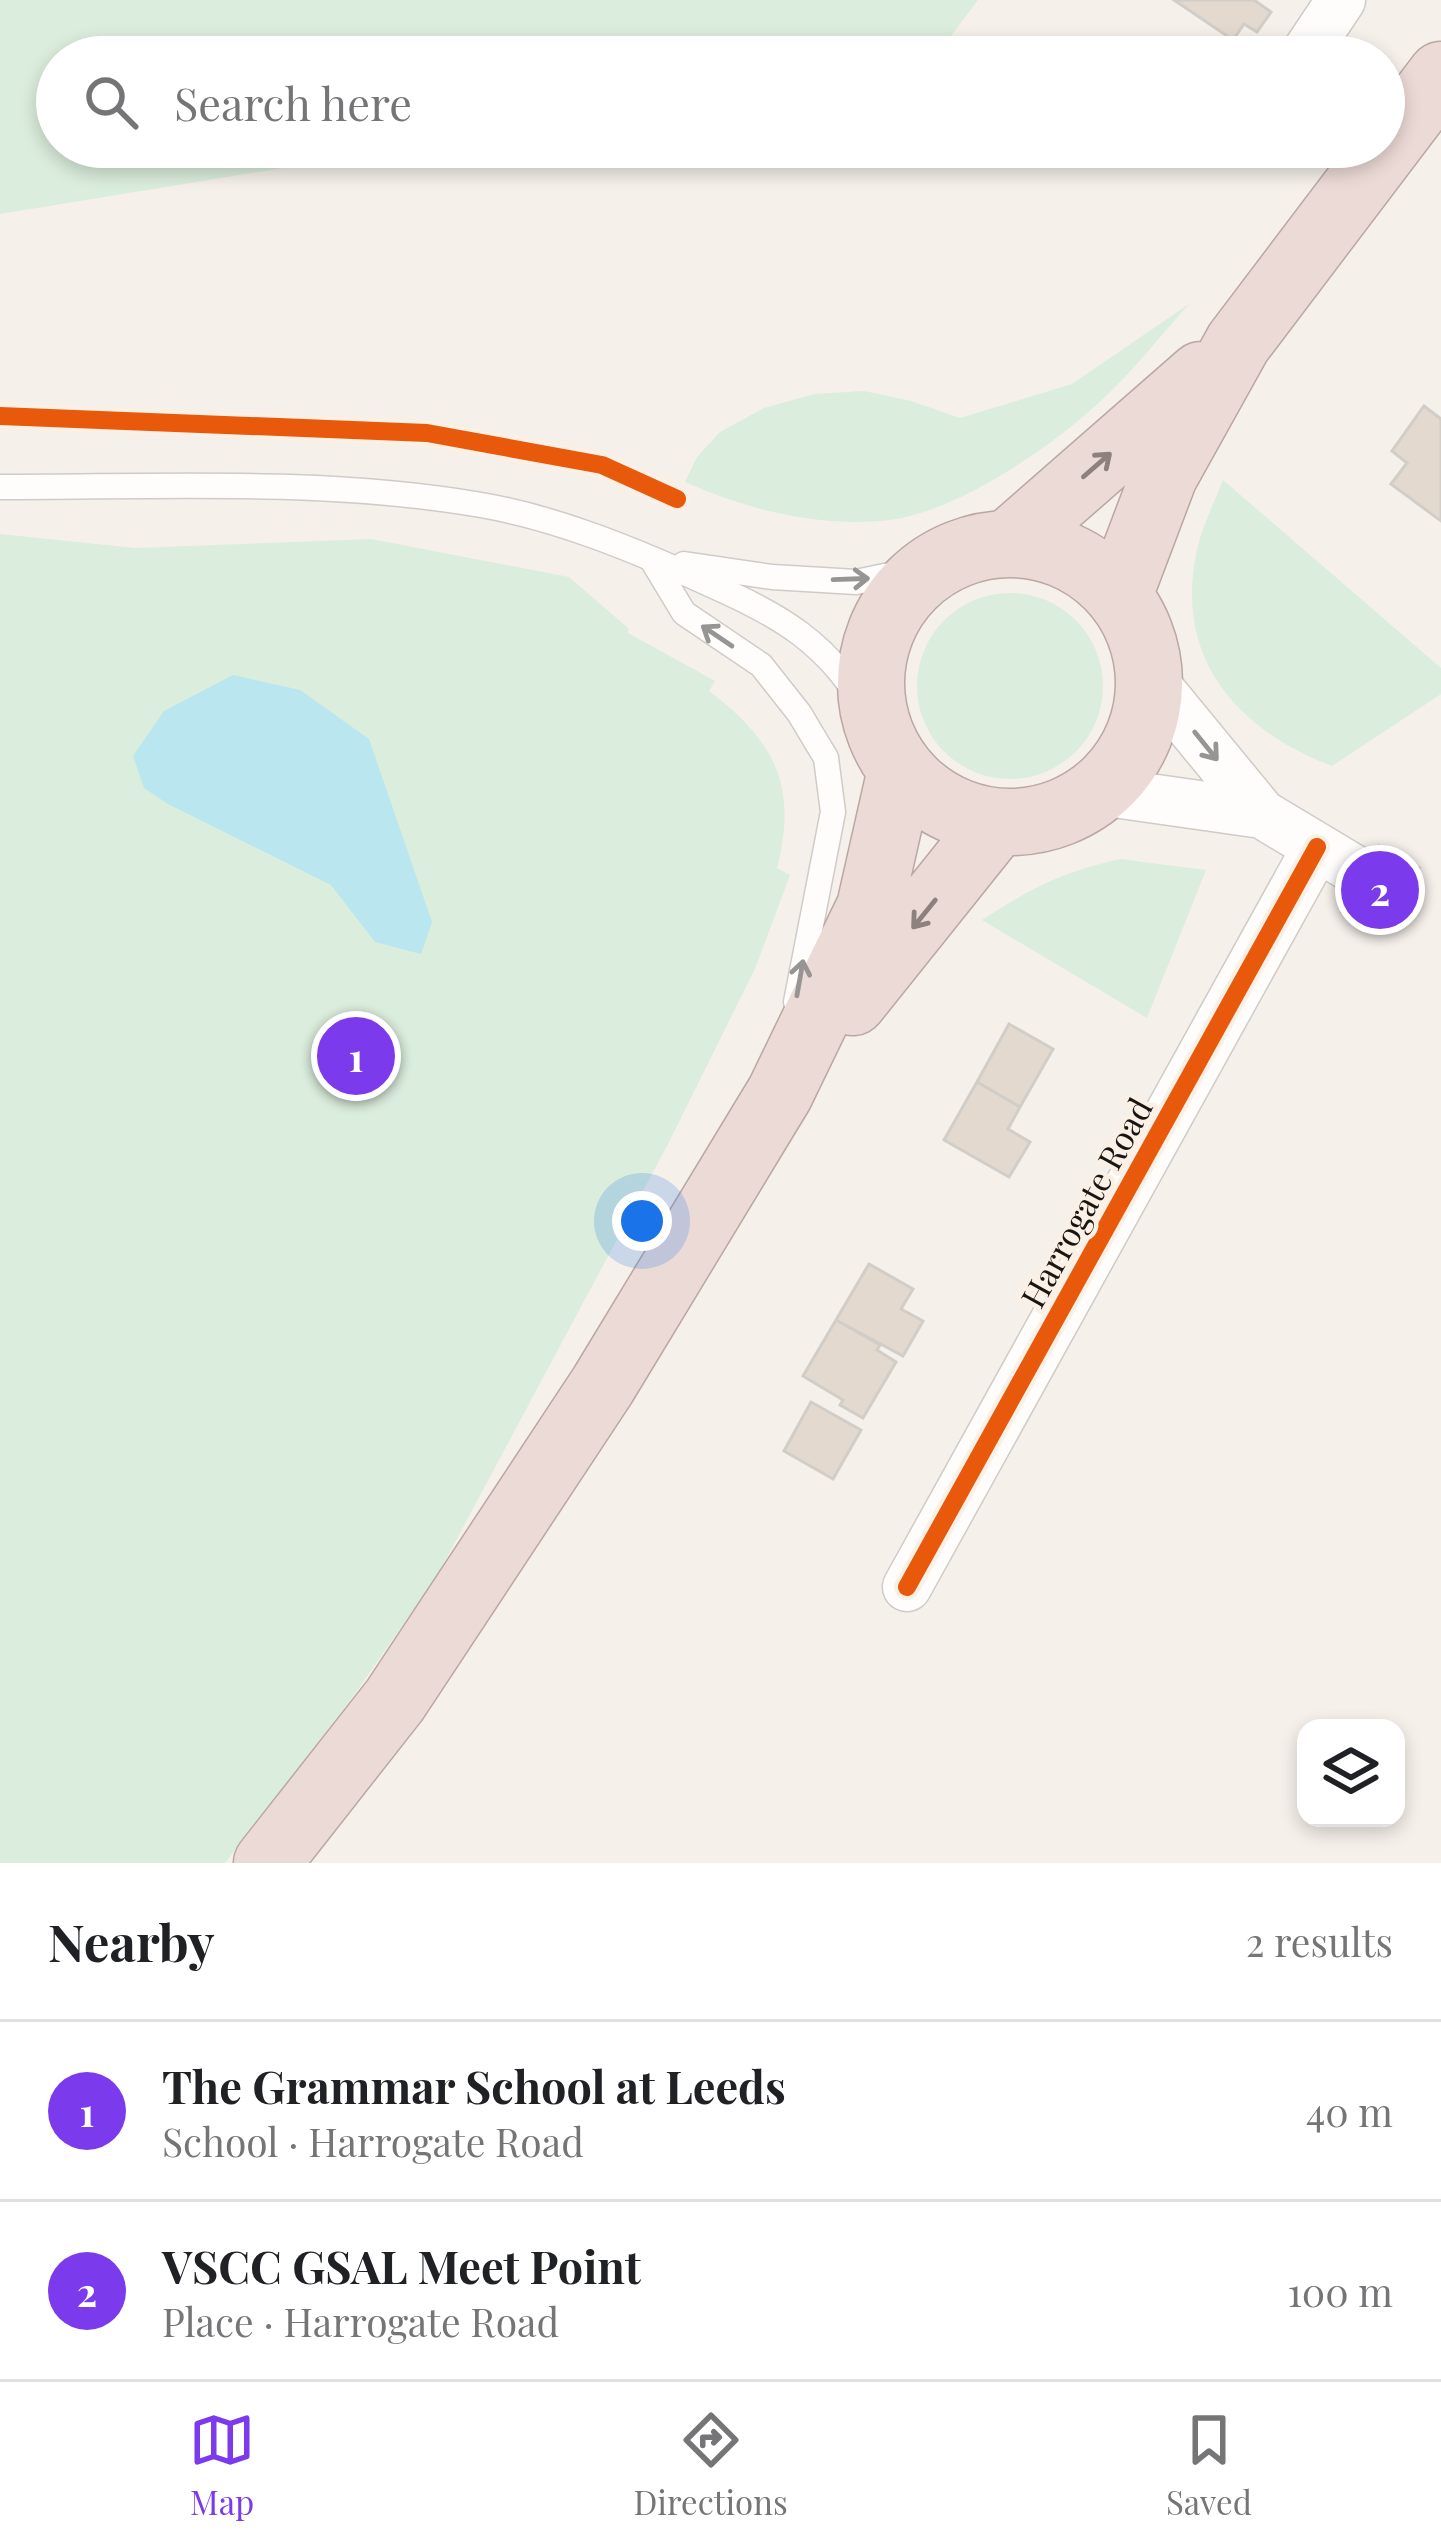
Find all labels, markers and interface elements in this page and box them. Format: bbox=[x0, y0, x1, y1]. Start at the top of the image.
search box bbox=[36, 36, 1405, 168]
icon: search bbox=[78, 69, 144, 135]
text: Search here bbox=[174, 72, 412, 132]
one-way arrow bbox=[1081, 452, 1112, 480]
one-way arrow bbox=[831, 567, 870, 590]
one-way arrow bbox=[701, 624, 735, 649]
one-way arrow bbox=[1193, 730, 1219, 762]
pin: 2 bbox=[1341, 845, 1419, 935]
one-way arrow bbox=[911, 897, 938, 929]
one-way arrow bbox=[790, 959, 813, 998]
pin: 1 bbox=[317, 1011, 395, 1101]
street label: Harrogate Road bbox=[1009, 1089, 1161, 1315]
your location bbox=[612, 1191, 672, 1251]
map controls bbox=[1297, 1719, 1405, 1827]
button: layers bbox=[1297, 1719, 1405, 1827]
text: Nearby bbox=[48, 1907, 214, 1975]
text: 2 results bbox=[1246, 1915, 1393, 1967]
text: The Grammar School at Leeds bbox=[162, 2055, 786, 2115]
text: 1 bbox=[80, 2085, 94, 2137]
text: 40 m bbox=[1306, 2085, 1393, 2137]
text: School · Harrogate Road bbox=[162, 2115, 584, 2167]
text: VSCC GSAL Meet Point bbox=[162, 2235, 641, 2295]
text: 2 bbox=[77, 2265, 97, 2317]
text: 100 m bbox=[1287, 2265, 1393, 2317]
text: Place · Harrogate Road bbox=[162, 2295, 559, 2347]
tab: Map bbox=[189, 2407, 255, 2523]
tab: Directions bbox=[633, 2407, 788, 2523]
tab: Saved bbox=[1166, 2407, 1252, 2523]

